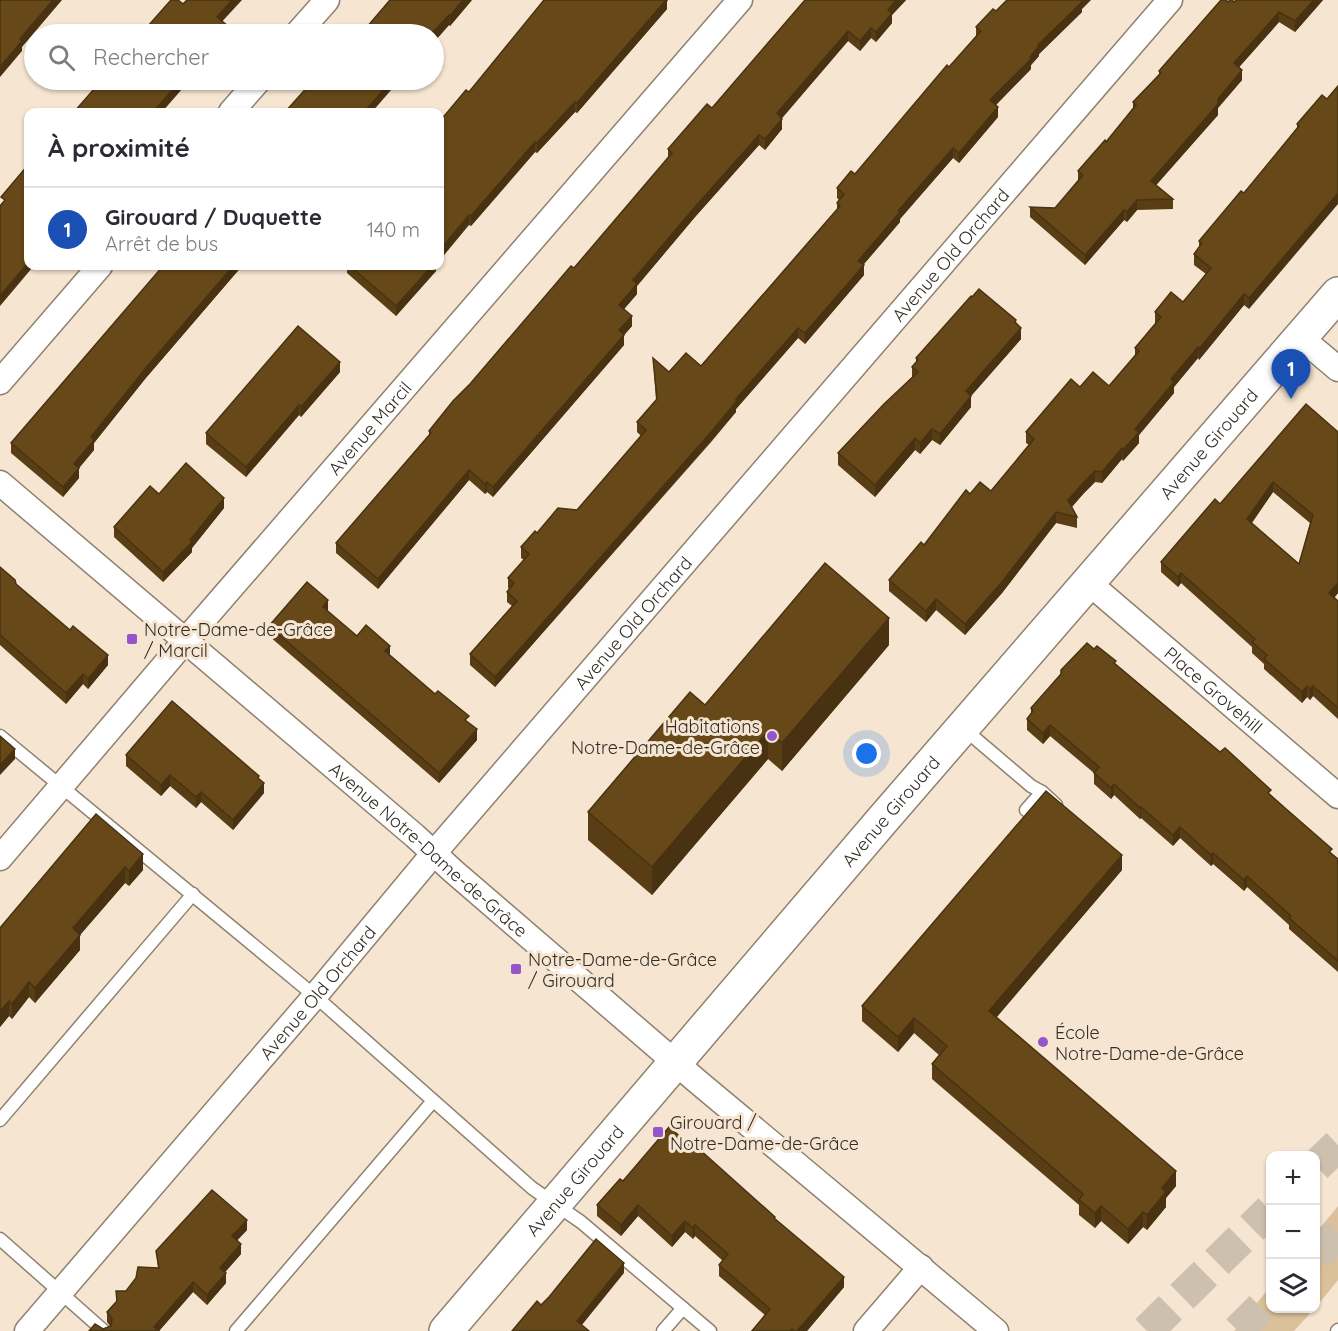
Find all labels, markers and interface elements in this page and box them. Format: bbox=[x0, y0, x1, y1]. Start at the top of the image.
search box bbox=[24, 24, 444, 90]
icon: search bbox=[45, 41, 78, 74]
text: Rechercher bbox=[93, 43, 209, 71]
text: À proximité bbox=[48, 131, 190, 164]
street label: Avenue Old Orchard bbox=[886, 183, 1014, 326]
text: Girouard / Duquette bbox=[105, 203, 322, 231]
text: 1 bbox=[64, 217, 71, 242]
text: 140 m bbox=[367, 217, 420, 242]
text: Arrêt de bus bbox=[105, 231, 218, 256]
pin: 1 bbox=[1272, 350, 1310, 399]
street label: Avenue Marcil bbox=[323, 376, 416, 479]
street label: Avenue Girouard bbox=[1154, 384, 1263, 504]
street label: Avenue Old Orchard bbox=[569, 551, 696, 694]
place label: Notre-Dame-de-Grâce / Marcil bbox=[144, 618, 333, 662]
marker: Notre-Dame-de-Grâce / Marcil bbox=[125, 632, 139, 646]
street label: Place Grovehill bbox=[1160, 641, 1267, 738]
place label: Habitations Notre-Dame-de-Grâce bbox=[571, 715, 760, 759]
marker: Habitations Notre-Dame-de-Grâce bbox=[765, 729, 779, 743]
your location bbox=[852, 739, 881, 768]
street label: Avenue Girouard bbox=[836, 751, 944, 871]
street label: Avenue Notre-Dame-de-Grâce bbox=[325, 757, 533, 942]
street label: Avenue Old Orchard bbox=[254, 921, 380, 1064]
place label: Notre-Dame-de-Grâce / Girouard bbox=[528, 948, 717, 992]
marker: Notre-Dame-de-Grâce / Girouard bbox=[509, 962, 523, 976]
place label: École Notre-Dame-de-Grâce bbox=[1055, 1021, 1244, 1065]
marker: École Notre-Dame-de-Grâce bbox=[1036, 1035, 1050, 1049]
place label: Girouard / Notre-Dame-de-Grâce bbox=[670, 1111, 859, 1155]
street label: Avenue Girouard bbox=[521, 1120, 628, 1241]
marker: Girouard / Notre-Dame-de-Grâce bbox=[651, 1125, 665, 1139]
map controls bbox=[1266, 1151, 1320, 1313]
button: + bbox=[1266, 1151, 1320, 1205]
button: − bbox=[1266, 1205, 1320, 1259]
button: layers bbox=[1266, 1259, 1320, 1313]

